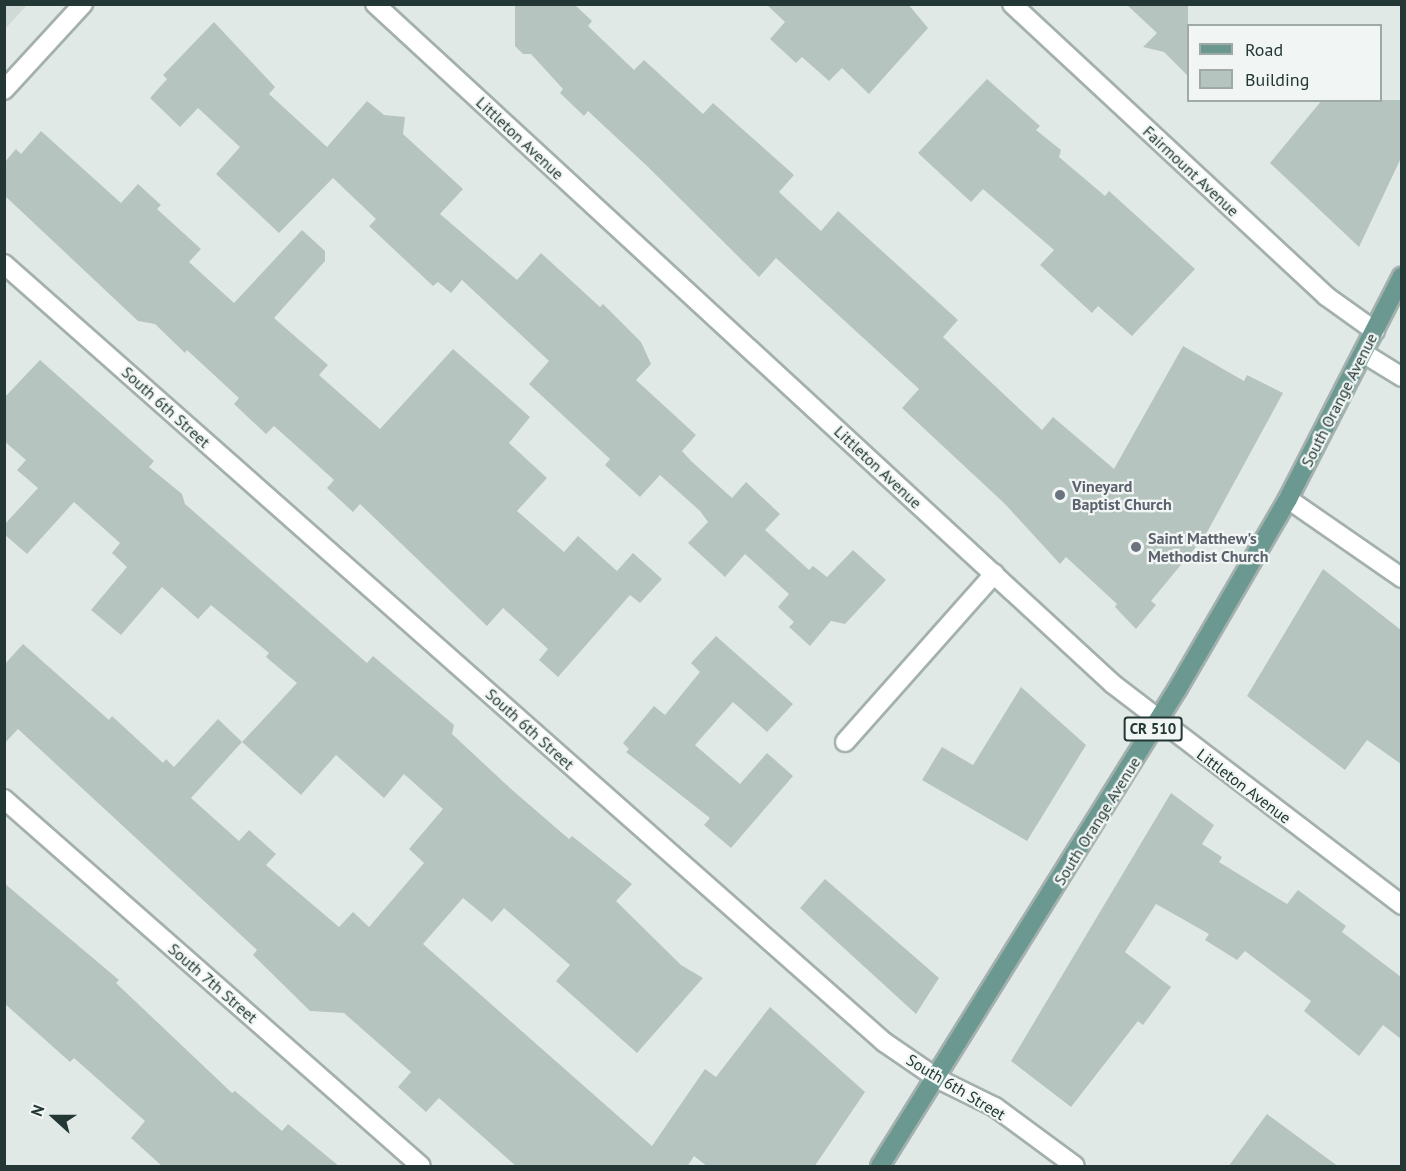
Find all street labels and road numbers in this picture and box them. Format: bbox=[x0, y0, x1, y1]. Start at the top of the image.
street label: Littleton Avenue bbox=[472, 92, 568, 184]
street label: Fairmount Avenue bbox=[1139, 122, 1243, 220]
street label: South Orange Avenue bbox=[1297, 330, 1381, 470]
street label: South 6th Street bbox=[118, 362, 214, 452]
street label: Littleton Avenue bbox=[830, 421, 926, 513]
street label: South 6th Street bbox=[482, 684, 578, 774]
road number: CR 510 bbox=[1123, 717, 1183, 741]
street label: Littleton Avenue bbox=[1193, 744, 1295, 828]
street label: South Orange Avenue bbox=[1050, 753, 1144, 889]
street label: South 7th Street bbox=[165, 939, 261, 1027]
street label: South 6th Street bbox=[903, 1050, 1009, 1124]

